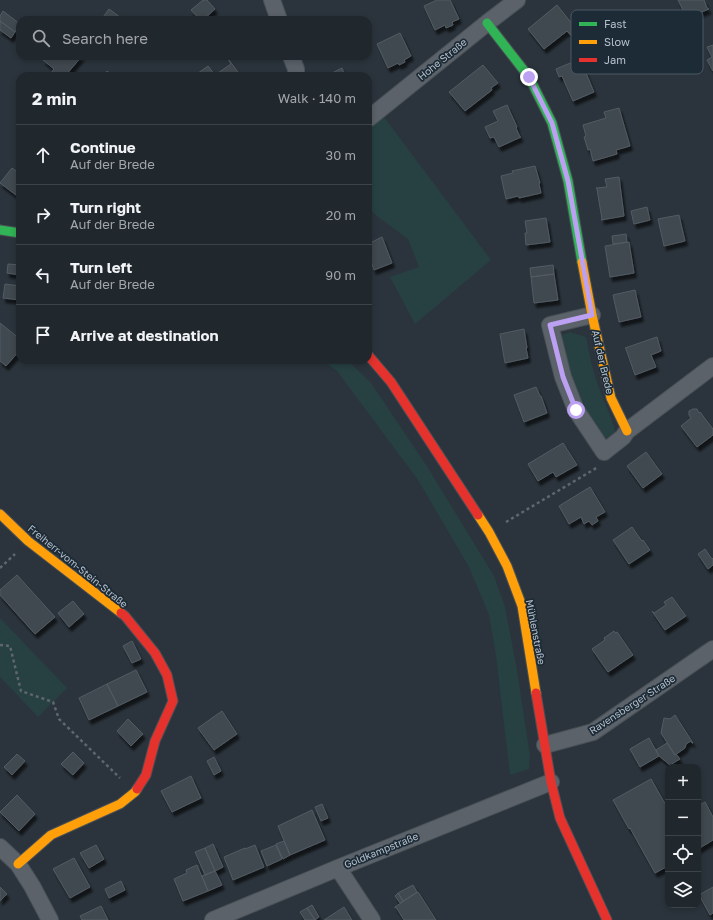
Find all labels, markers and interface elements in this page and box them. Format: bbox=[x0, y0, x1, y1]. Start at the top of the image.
legend bbox=[571, 10, 703, 74]
search box bbox=[16, 16, 372, 60]
text: Fast bbox=[604, 17, 627, 30]
icon: search bbox=[30, 27, 52, 49]
text: Search here bbox=[62, 29, 148, 47]
text: Slow bbox=[604, 35, 630, 48]
street label: Hohe Straße bbox=[415, 36, 469, 82]
text: Jam bbox=[604, 53, 626, 66]
route end bbox=[520, 68, 538, 86]
text: 2 min bbox=[32, 88, 76, 109]
text: Walk · 140 m bbox=[278, 90, 356, 106]
text: Continue bbox=[70, 138, 136, 156]
icon: ahead bbox=[32, 144, 54, 166]
text: 30 m bbox=[326, 147, 356, 163]
text: Auf der Brede bbox=[70, 156, 155, 172]
text: Turn right bbox=[70, 198, 141, 216]
icon: right bbox=[32, 204, 54, 226]
text: 20 m bbox=[326, 207, 356, 223]
text: Auf der Brede bbox=[70, 216, 155, 232]
text: Turn left bbox=[70, 258, 132, 276]
icon: left bbox=[32, 264, 54, 286]
text: 90 m bbox=[325, 267, 356, 283]
text: Auf der Brede bbox=[70, 276, 155, 292]
icon: arrive bbox=[32, 324, 54, 346]
text: Arrive at destination bbox=[70, 326, 219, 344]
street label: Auf der Brede bbox=[590, 329, 616, 395]
route start bbox=[567, 401, 585, 419]
street label: Freiherr-vom-Stein-Straße bbox=[26, 522, 130, 610]
street label: Mühlenstraße bbox=[524, 598, 548, 666]
street label: Ravensberger Straße bbox=[587, 672, 677, 736]
map controls bbox=[665, 764, 701, 908]
button: + bbox=[665, 764, 701, 800]
button: − bbox=[665, 800, 701, 836]
street label: Goldkampstraße bbox=[342, 830, 420, 870]
button: locate bbox=[665, 836, 701, 872]
button: layers bbox=[665, 872, 701, 908]

